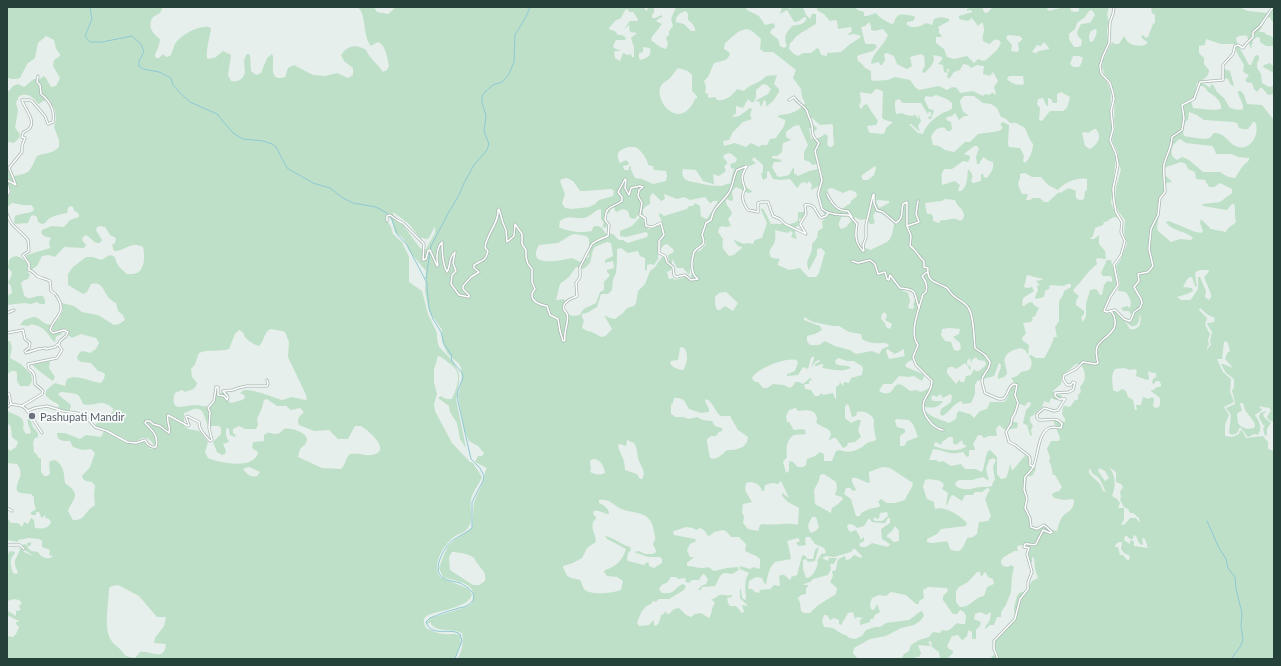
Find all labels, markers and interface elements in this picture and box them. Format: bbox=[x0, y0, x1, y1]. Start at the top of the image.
place label: Pashupati Mandir bbox=[40, 410, 125, 423]
marker: Pashupati Mandir bbox=[27, 411, 37, 421]

